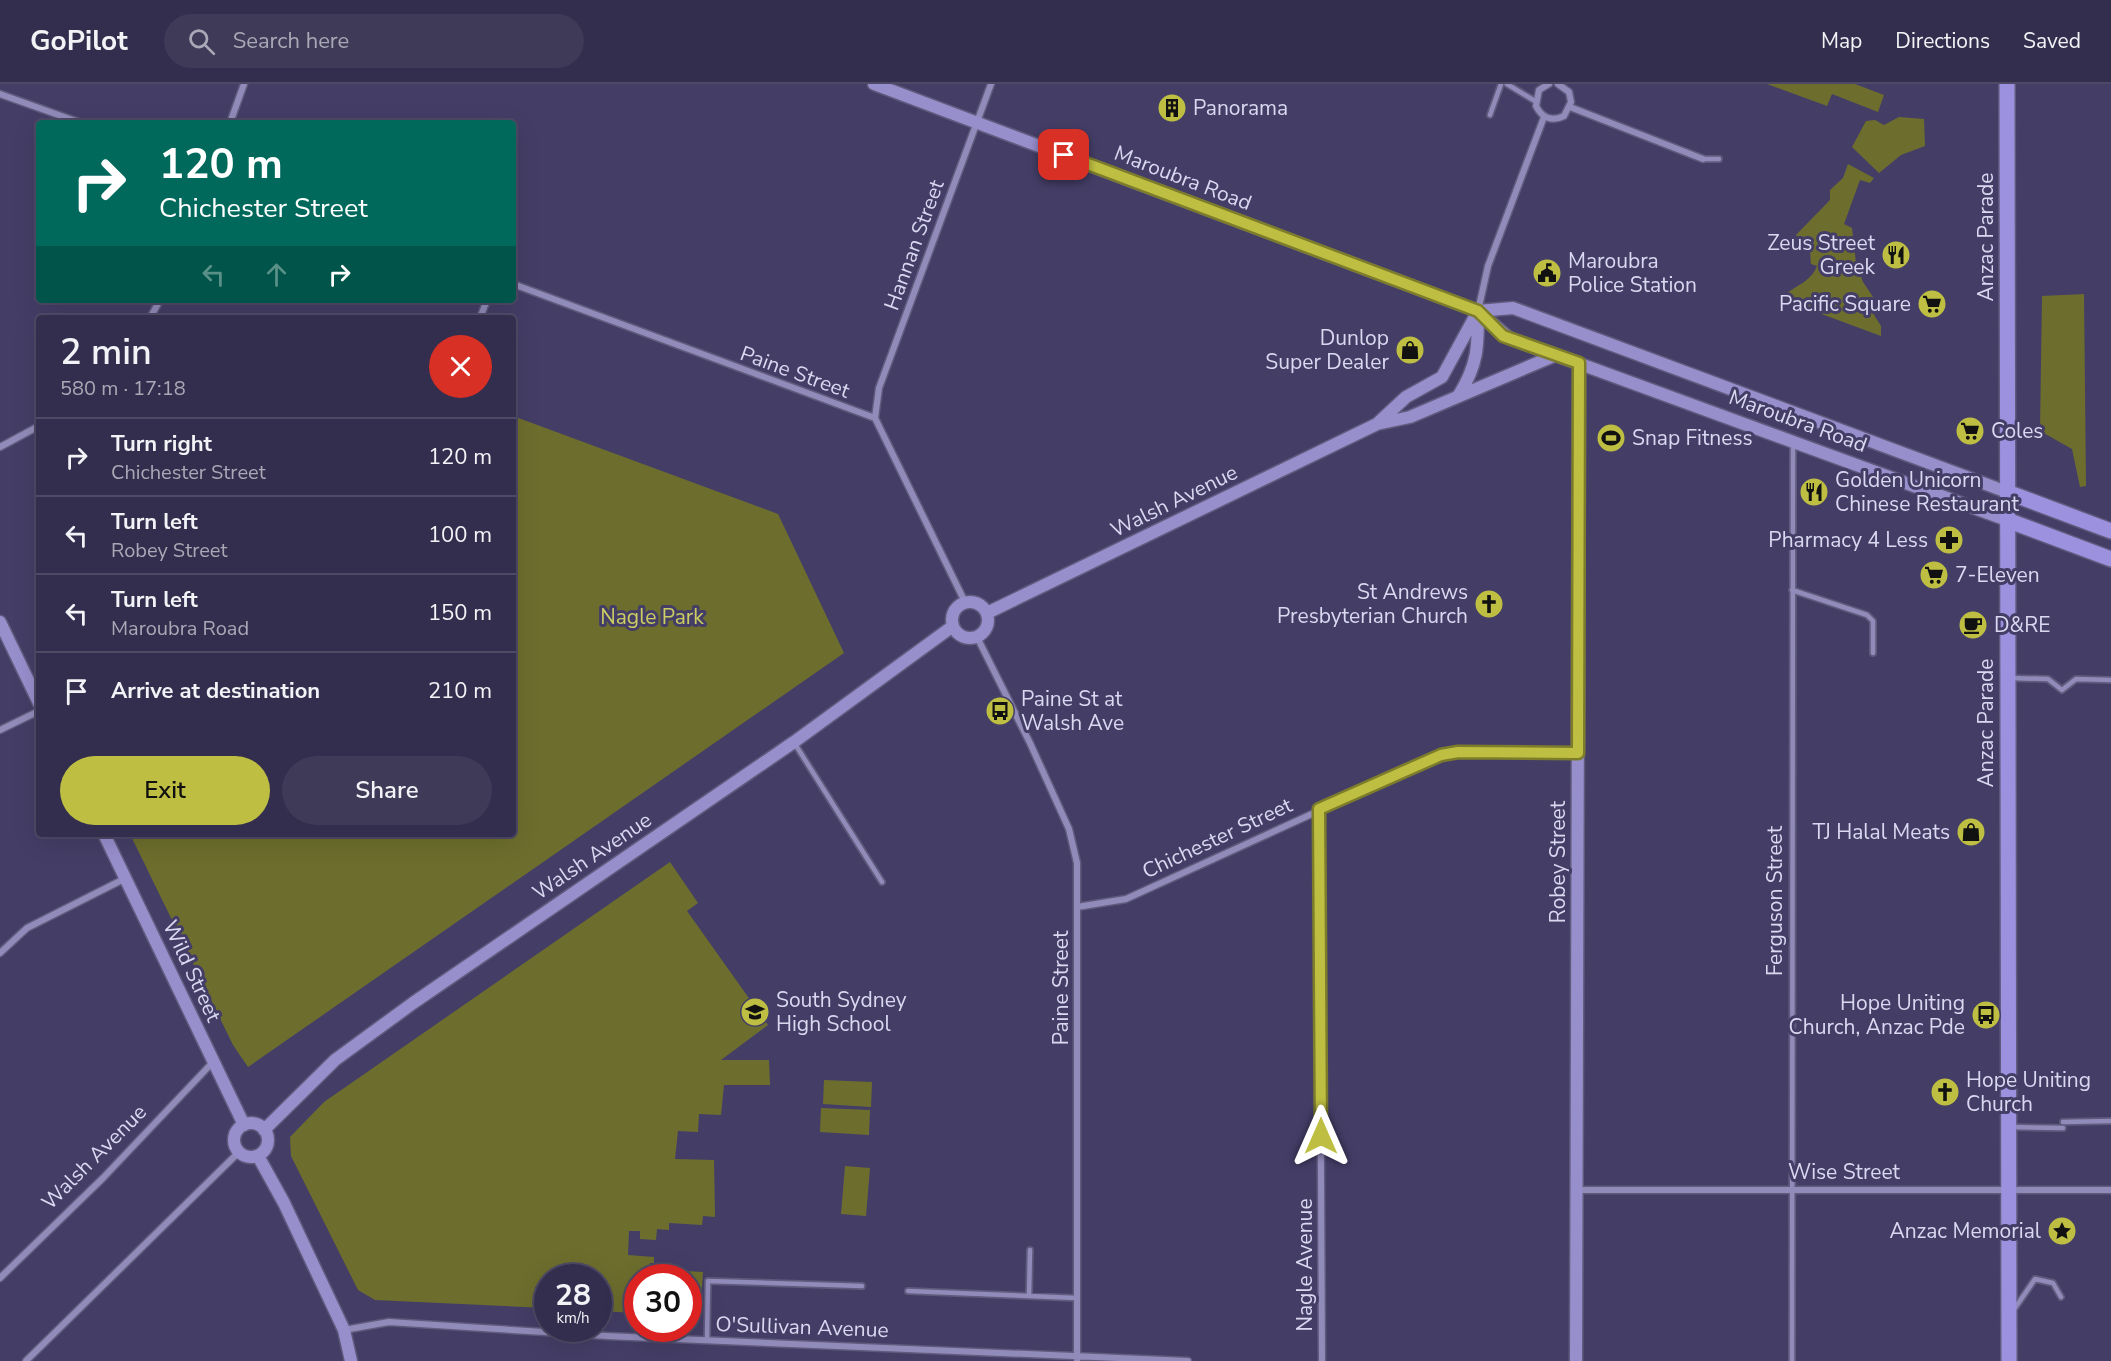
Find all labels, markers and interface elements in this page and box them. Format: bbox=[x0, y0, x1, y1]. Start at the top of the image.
search box bbox=[164, 14, 584, 68]
text: GoPilot bbox=[30, 22, 128, 60]
icon: search bbox=[185, 25, 218, 58]
text: Search here bbox=[233, 26, 349, 56]
text: Map bbox=[1821, 27, 1862, 55]
text: Directions bbox=[1895, 27, 1990, 55]
text: Saved bbox=[2023, 27, 2081, 55]
building icon: Panorama bbox=[1156, 92, 1188, 124]
place label: Panorama bbox=[1193, 94, 1288, 122]
pin bbox=[1038, 129, 1089, 180]
text: 120 m bbox=[159, 136, 283, 193]
icon: arrive bbox=[1047, 138, 1080, 171]
street label: Maroubra Road bbox=[1110, 139, 1256, 217]
icon: right bbox=[60, 144, 138, 222]
street label: Anzac Parade bbox=[1972, 173, 2000, 301]
street label: Hannan Street bbox=[877, 175, 951, 314]
text: Chichester Street bbox=[159, 190, 368, 227]
place label: Zeus Street Greek bbox=[1767, 229, 1876, 281]
restaurant icon: Zeus Street Greek bbox=[1880, 239, 1912, 271]
place label: Maroubra Police Station bbox=[1568, 247, 1697, 299]
public building icon: Maroubra Police Station bbox=[1531, 257, 1563, 289]
icon: left bbox=[197, 258, 230, 291]
icon: ahead bbox=[260, 258, 293, 291]
icon: right bbox=[323, 258, 356, 291]
supermarket icon: Pacific Square bbox=[1916, 288, 1948, 320]
place label: Pacific Square bbox=[1779, 290, 1911, 318]
place label: Dunlop Super Dealer bbox=[1265, 324, 1389, 376]
text: 2 min bbox=[60, 328, 152, 377]
shop icon: Dunlop Super Dealer bbox=[1394, 334, 1426, 366]
button: close bbox=[429, 335, 492, 398]
street label: Paine Street bbox=[736, 339, 854, 405]
text: 580 m · 17:18 bbox=[60, 375, 186, 402]
street label: Maroubra Road bbox=[1725, 383, 1871, 459]
supermarket icon: Coles bbox=[1954, 415, 1986, 447]
place label: Coles bbox=[1991, 417, 2043, 445]
sports icon: Snap Fitness bbox=[1595, 422, 1627, 454]
place label: Snap Fitness bbox=[1632, 424, 1753, 452]
text: Turn right bbox=[111, 429, 212, 459]
icon: right bbox=[60, 441, 93, 474]
text: 120 m bbox=[428, 442, 492, 472]
street label: Walsh Avenue bbox=[1106, 458, 1242, 544]
text: Chichester Street bbox=[111, 459, 266, 486]
place label: Golden Unicorn Chinese Restaurant bbox=[1835, 466, 2019, 518]
restaurant icon: Golden Unicorn Chinese Restaurant bbox=[1798, 476, 1830, 508]
text: Turn left bbox=[111, 507, 198, 537]
icon: left bbox=[60, 519, 93, 552]
text: 100 m bbox=[428, 520, 492, 550]
pharmacy icon: Pharmacy 4 Less bbox=[1933, 524, 1965, 556]
place label: Pharmacy 4 Less bbox=[1768, 526, 1928, 554]
text: Robey Street bbox=[111, 537, 227, 564]
supermarket icon: 7-Eleven bbox=[1918, 559, 1950, 591]
place label: 7-Eleven bbox=[1955, 561, 2040, 589]
place label: St Andrews Presbyterian Church bbox=[1277, 578, 1468, 630]
text: Turn left bbox=[111, 585, 198, 615]
church icon: St Andrews Presbyterian Church bbox=[1473, 588, 1505, 620]
icon: left bbox=[60, 597, 93, 630]
text: 150 m bbox=[428, 598, 492, 628]
park label: Nagle Park bbox=[600, 603, 704, 631]
cafe icon: D&RE bbox=[1957, 609, 1989, 641]
place label: D&RE bbox=[1994, 611, 2050, 639]
text: Maroubra Road bbox=[111, 615, 249, 642]
street label: Anzac Parade bbox=[1972, 659, 2000, 787]
icon: arrive bbox=[60, 675, 93, 708]
text: Arrive at destination bbox=[111, 676, 320, 706]
text: 210 m bbox=[428, 676, 492, 706]
place label: Paine St at Walsh Ave bbox=[1021, 685, 1124, 737]
bus stop icon: Paine St at Walsh Ave bbox=[984, 695, 1016, 727]
button: Exit bbox=[60, 756, 270, 825]
button: Share bbox=[282, 756, 492, 825]
street label: Chichester Street bbox=[1137, 791, 1297, 885]
street label: Robey Street bbox=[1544, 800, 1572, 923]
street label: Walsh Avenue bbox=[527, 806, 657, 906]
shop icon: TJ Halal Meats bbox=[1955, 816, 1987, 848]
place label: TJ Halal Meats bbox=[1813, 818, 1950, 846]
street label: Ferguson Street bbox=[1761, 825, 1789, 976]
street label: Wild Street bbox=[156, 916, 228, 1027]
street label: Paine Street bbox=[1047, 930, 1075, 1045]
place label: South Sydney High School bbox=[776, 986, 907, 1038]
place label: Hope Uniting Church, Anzac Pde bbox=[1789, 989, 1965, 1041]
school or university icon: South Sydney High School bbox=[739, 996, 771, 1028]
bus stop icon: Hope Uniting Church, Anzac Pde bbox=[1970, 999, 2002, 1031]
place label: Hope Uniting Church bbox=[1966, 1066, 2091, 1118]
church icon: Hope Uniting Church bbox=[1929, 1076, 1961, 1108]
street label: Walsh Avenue bbox=[35, 1098, 153, 1216]
position arrow bbox=[1289, 1104, 1353, 1168]
street label: Wise Street bbox=[1788, 1158, 1901, 1186]
street label: Nagle Avenue bbox=[1291, 1198, 1319, 1332]
place icon: Anzac Memorial bbox=[2046, 1215, 2078, 1247]
place label: Anzac Memorial bbox=[1889, 1217, 2042, 1245]
speed limit sign: 30 bbox=[624, 1264, 702, 1342]
text: 28 bbox=[555, 1275, 591, 1316]
text: km/h bbox=[556, 1308, 590, 1328]
street label: O'Sullivan Avenue bbox=[715, 1310, 889, 1344]

